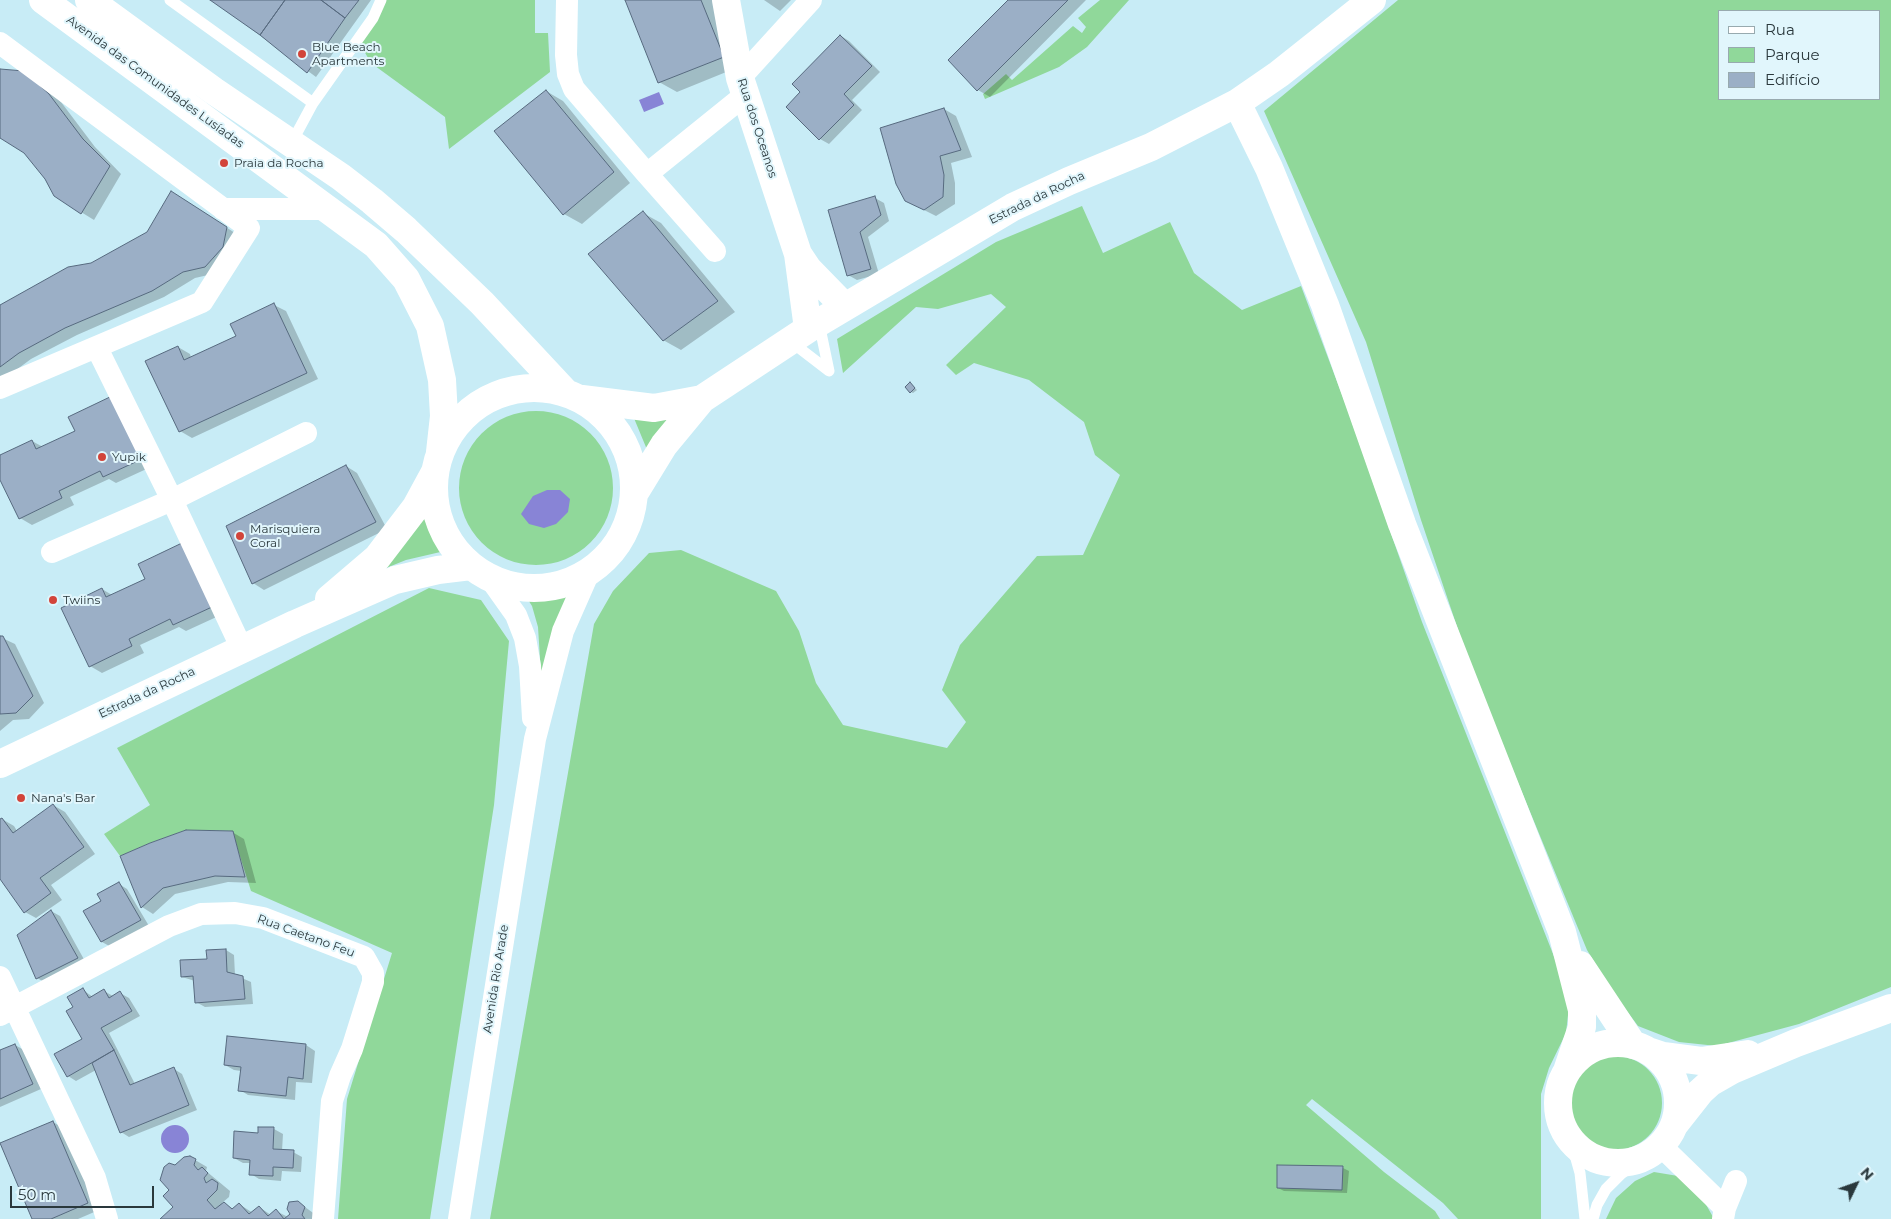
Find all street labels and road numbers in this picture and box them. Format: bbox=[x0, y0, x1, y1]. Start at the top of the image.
street label: Avenida das Comunidades Lusíadas bbox=[64, 13, 246, 151]
street label: Rua dos Oceanos bbox=[734, 76, 780, 180]
street label: Estrada da Rocha bbox=[987, 169, 1087, 227]
street label: Estrada da Rocha bbox=[96, 664, 198, 722]
street label: Rua Caetano Feu bbox=[255, 912, 357, 960]
street label: Avenida Rio Arade bbox=[480, 924, 512, 1034]

